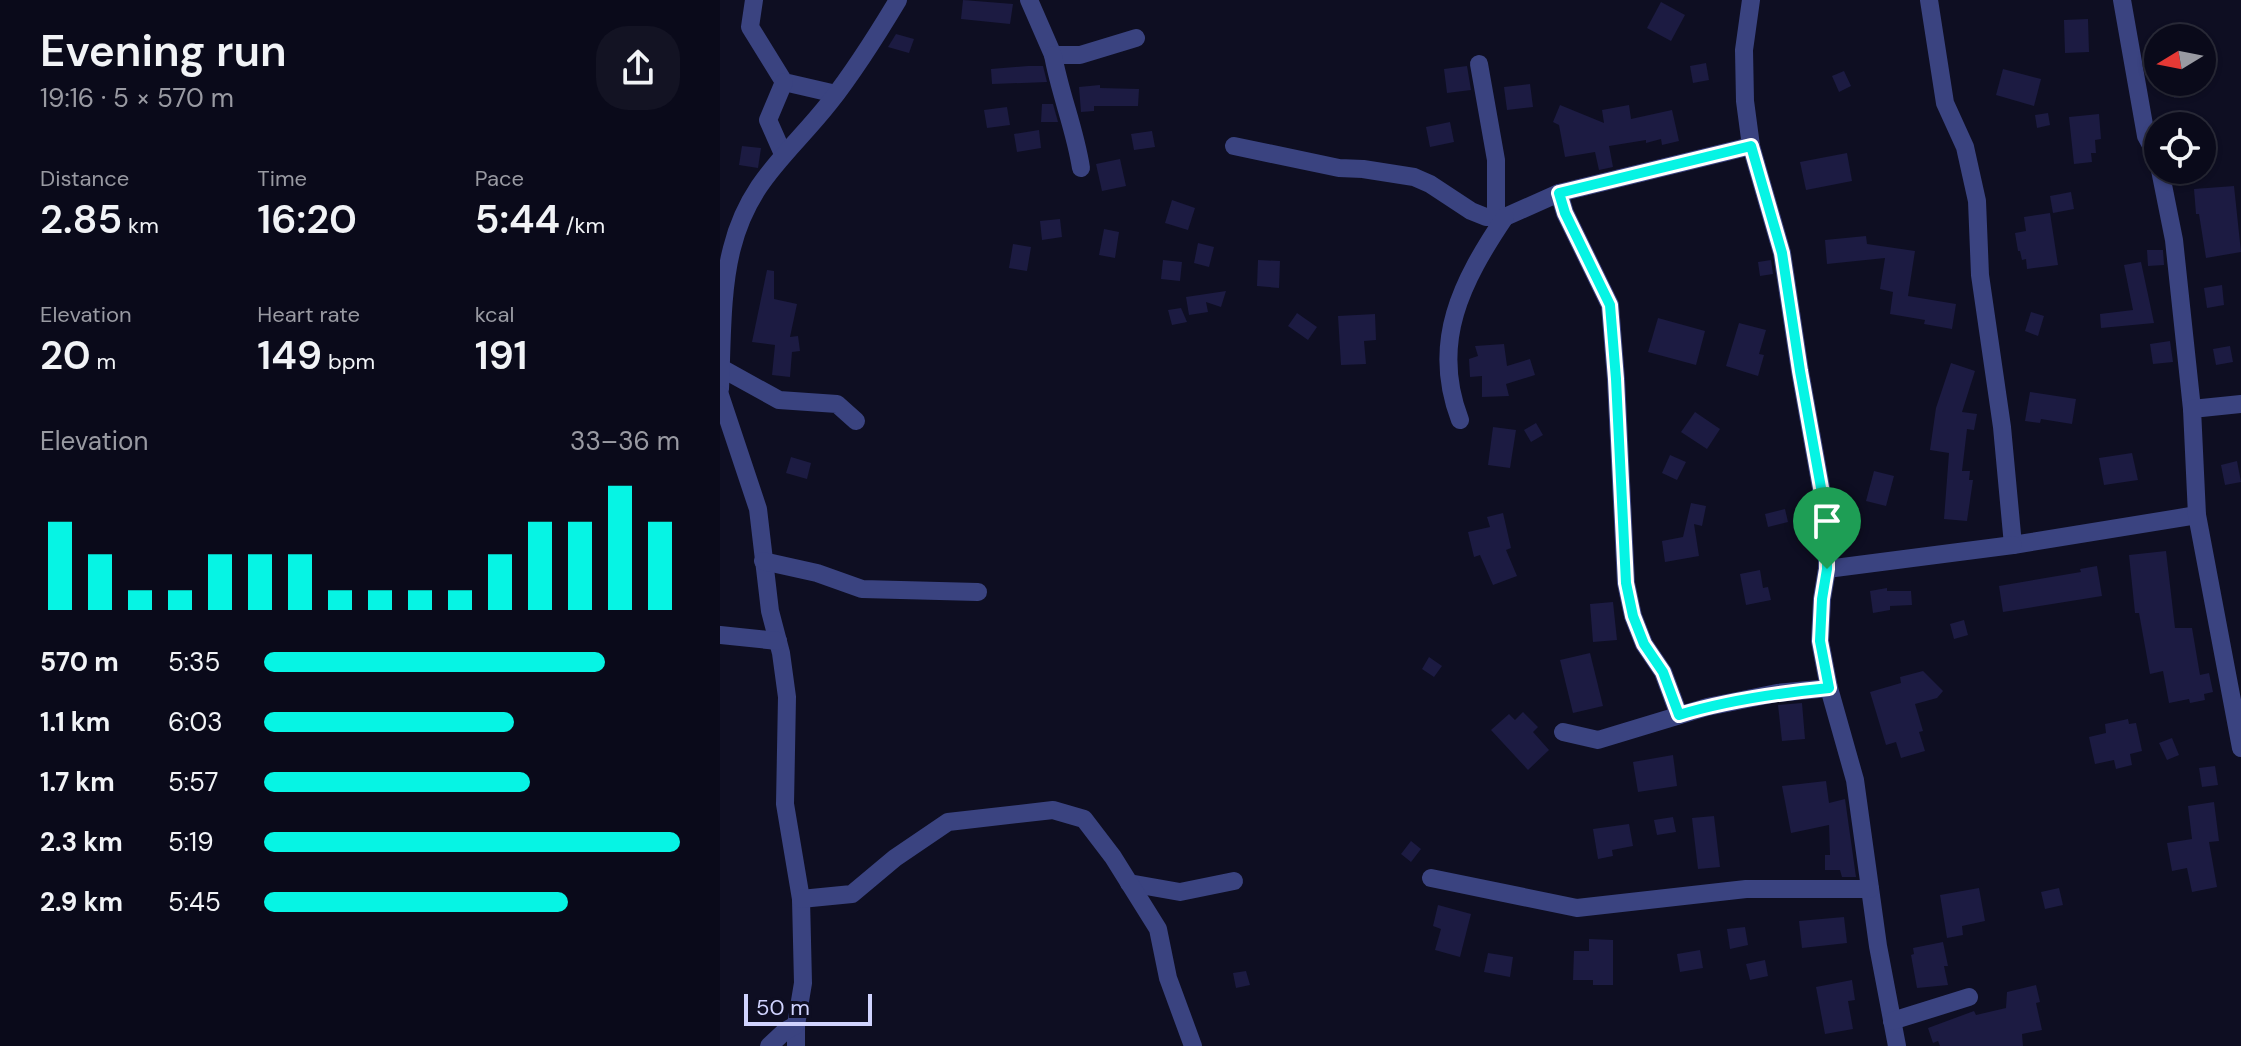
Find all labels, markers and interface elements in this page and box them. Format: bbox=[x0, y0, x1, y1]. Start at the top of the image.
text: Evening run bbox=[40, 22, 287, 80]
north arrow bbox=[2144, 24, 2216, 96]
map controls bbox=[2144, 24, 2216, 184]
button: share bbox=[596, 26, 680, 110]
text: 19:16 · 5 × 570 m bbox=[40, 81, 234, 115]
button: locate bbox=[2144, 112, 2216, 184]
text: Distance bbox=[40, 164, 129, 193]
text: Time bbox=[257, 164, 307, 193]
text: Pace bbox=[475, 164, 524, 193]
text: 2.85 bbox=[40, 193, 122, 245]
text: 16:20 bbox=[257, 193, 357, 245]
text: 5:44 bbox=[475, 193, 560, 245]
text: km bbox=[122, 211, 159, 240]
text: /km bbox=[560, 211, 605, 240]
text: Elevation bbox=[40, 300, 132, 329]
text: Heart rate bbox=[257, 300, 360, 329]
text: kcal bbox=[475, 300, 514, 329]
text: 20 bbox=[40, 329, 91, 381]
text: 149 bbox=[257, 329, 322, 381]
text: 191 bbox=[475, 329, 527, 381]
text: m bbox=[91, 347, 116, 376]
text: bpm bbox=[322, 347, 375, 376]
text: Elevation bbox=[40, 424, 148, 458]
text: 33–36 m bbox=[570, 424, 680, 458]
pin bbox=[1793, 487, 1861, 569]
icon: arrive bbox=[1805, 499, 1849, 543]
text: 570 m bbox=[40, 645, 119, 679]
text: 5:35 bbox=[168, 645, 220, 679]
text: 1.1 km bbox=[40, 705, 110, 739]
text: 6:03 bbox=[168, 705, 223, 739]
text: 1.7 km bbox=[40, 765, 115, 799]
text: 5:57 bbox=[168, 765, 218, 799]
text: 2.3 km bbox=[40, 825, 123, 859]
text: 5:19 bbox=[168, 825, 214, 859]
text: 2.9 km bbox=[40, 885, 123, 919]
text: 5:45 bbox=[168, 885, 221, 919]
scale bar bbox=[744, 990, 872, 1026]
text: 50 m bbox=[756, 993, 810, 1022]

